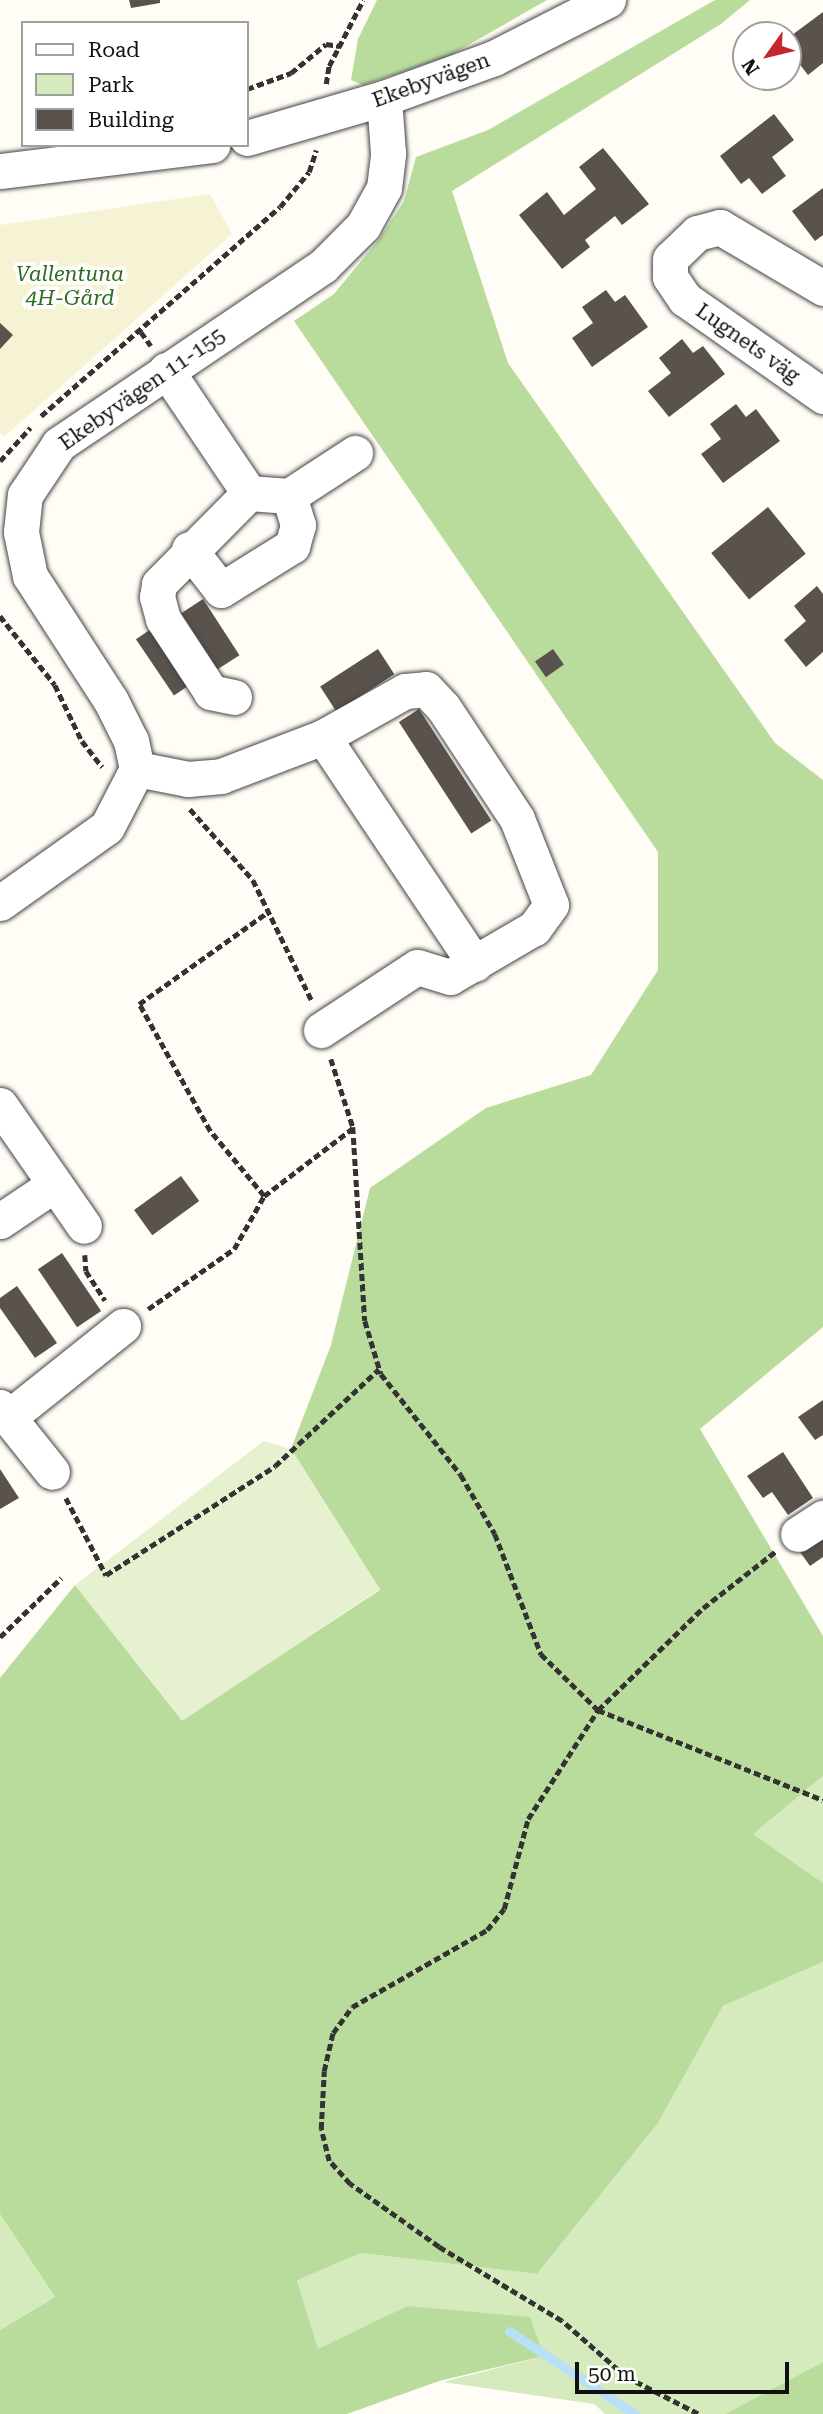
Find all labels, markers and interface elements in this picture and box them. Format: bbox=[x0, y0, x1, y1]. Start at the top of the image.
legend bbox=[21, 21, 248, 147]
north arrow bbox=[732, 21, 802, 91]
text: Road bbox=[88, 38, 140, 62]
street label: Ekebyvägen bbox=[369, 47, 493, 113]
text: N bbox=[737, 54, 764, 79]
text: Park bbox=[88, 73, 134, 97]
text: Building bbox=[88, 108, 174, 132]
park label: Vallentuna 4H-Gård bbox=[16, 261, 124, 311]
street label: Lugnets väg bbox=[691, 298, 805, 388]
street label: Ekebyvägen 11-155 bbox=[54, 322, 230, 456]
scale bar bbox=[578, 2348, 792, 2392]
text: 50 m bbox=[588, 2362, 636, 2386]

